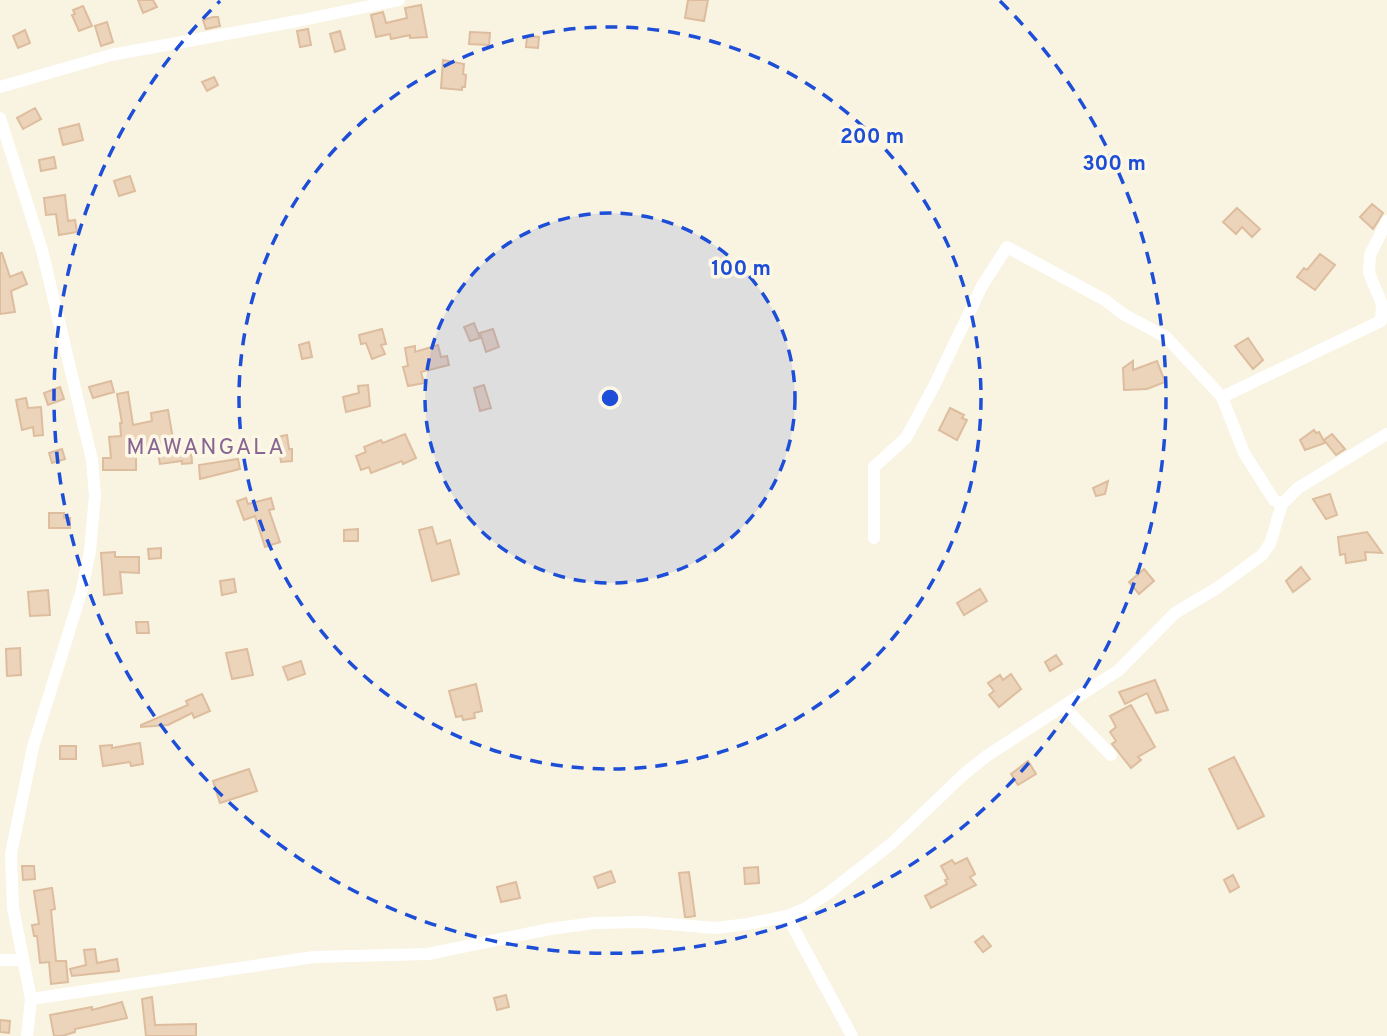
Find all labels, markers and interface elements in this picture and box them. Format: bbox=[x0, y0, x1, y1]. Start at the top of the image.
text: 200 m bbox=[840, 124, 904, 151]
text: 300 m bbox=[1082, 151, 1146, 178]
text: 100 m bbox=[711, 256, 771, 283]
centre of rings bbox=[598, 386, 622, 410]
district label: MAWANGALA bbox=[126, 434, 286, 463]

